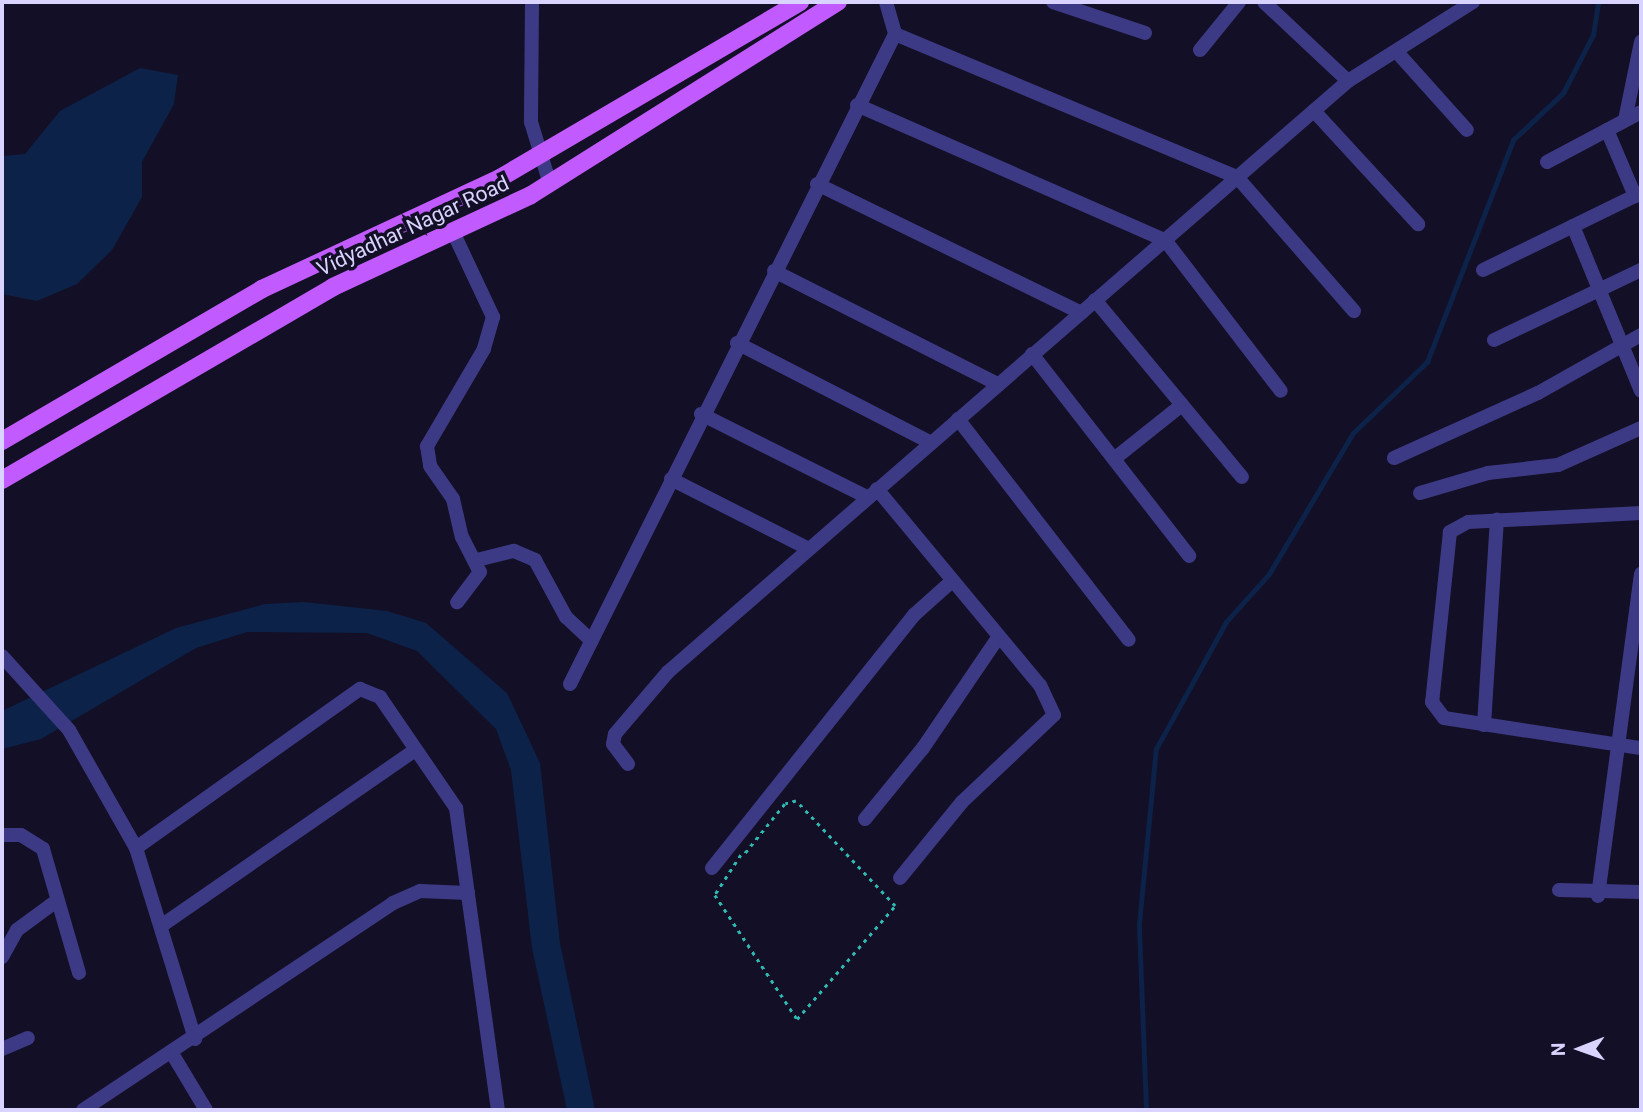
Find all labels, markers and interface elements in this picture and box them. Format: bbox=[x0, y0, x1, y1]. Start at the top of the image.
street label: Vidyadhar Nagar Road bbox=[313, 170, 513, 282]
north arrow bbox=[1545, 1014, 1615, 1084]
text: N bbox=[1547, 1042, 1570, 1056]

